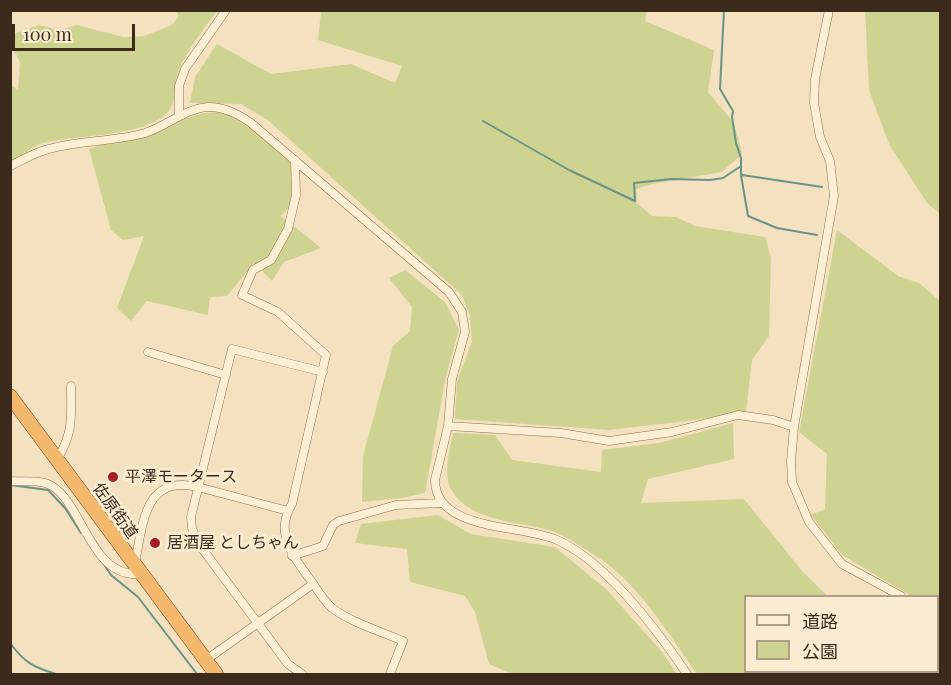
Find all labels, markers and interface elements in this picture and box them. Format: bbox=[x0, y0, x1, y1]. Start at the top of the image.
scale bar bbox=[15, 12, 138, 50]
text: 100 m bbox=[23, 22, 72, 46]
place label: 平澤モータース bbox=[125, 467, 237, 487]
marker: 平澤モータース bbox=[106, 470, 120, 484]
street label: 佐原街道 bbox=[88, 479, 142, 543]
place label: 居酒屋 としちゃん bbox=[167, 533, 299, 553]
marker: 居酒屋 としちゃん bbox=[148, 536, 162, 550]
legend bbox=[744, 595, 939, 673]
text: 道路 bbox=[802, 609, 838, 633]
text: 公園 bbox=[802, 639, 838, 663]

